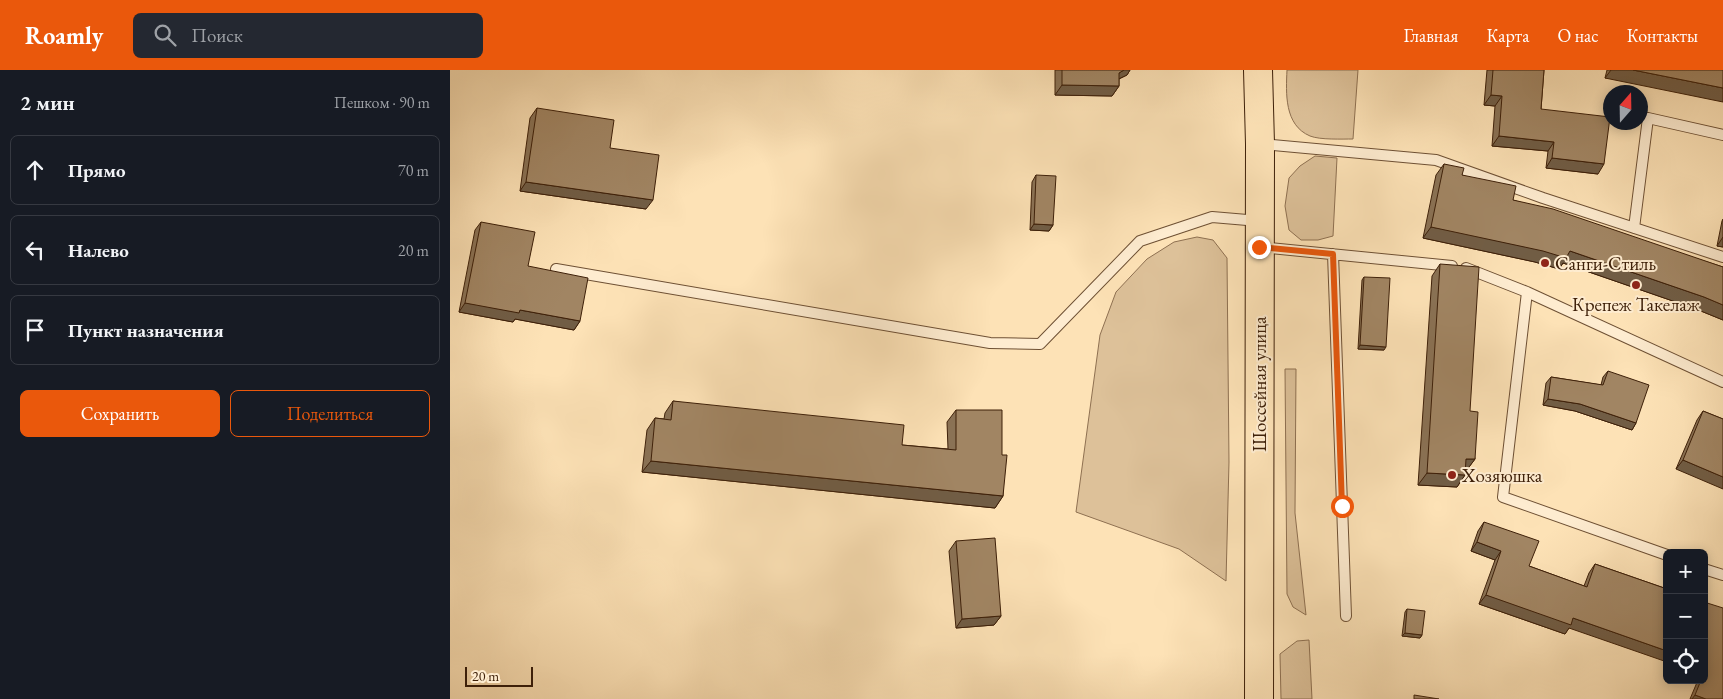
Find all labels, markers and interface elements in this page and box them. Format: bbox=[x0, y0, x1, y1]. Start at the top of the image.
search box bbox=[133, 13, 483, 58]
text: Roamly bbox=[25, 20, 103, 51]
icon: search bbox=[151, 21, 179, 49]
text: Поиск bbox=[191, 23, 243, 48]
text: Главная bbox=[1404, 24, 1458, 47]
text: Карта bbox=[1486, 24, 1529, 47]
text: О нас bbox=[1557, 24, 1599, 47]
text: Контакты bbox=[1627, 24, 1698, 47]
north arrow bbox=[1603, 85, 1648, 130]
text: 2 мин bbox=[20, 89, 75, 116]
text: Пешком · 90 m bbox=[334, 92, 430, 113]
icon: ahead bbox=[21, 156, 49, 184]
text: Прямо bbox=[68, 158, 126, 183]
text: 70 m bbox=[398, 160, 429, 181]
icon: left bbox=[21, 236, 49, 264]
route end bbox=[1248, 236, 1271, 259]
text: Налево bbox=[68, 238, 129, 263]
text: 20 m bbox=[398, 240, 429, 261]
place label: Санги-Стиль bbox=[1555, 251, 1656, 276]
marker: Санги-Стиль bbox=[1539, 257, 1551, 269]
marker: Крепеж Такелаж bbox=[1630, 279, 1642, 291]
place label: Крепеж Такелаж bbox=[1572, 292, 1701, 317]
icon: arrive bbox=[21, 316, 49, 344]
street label: Шоссейная улица bbox=[1247, 316, 1272, 452]
text: Пункт назначения bbox=[68, 318, 224, 343]
button: Сохранить bbox=[20, 390, 220, 437]
button: Поделиться bbox=[230, 390, 430, 437]
place label: Хозяюшка bbox=[1461, 463, 1543, 488]
marker: Хозяюшка bbox=[1446, 469, 1458, 481]
route start bbox=[1331, 495, 1354, 518]
map controls bbox=[1663, 549, 1708, 684]
button: + bbox=[1663, 549, 1708, 594]
button: − bbox=[1663, 594, 1708, 639]
button: locate bbox=[1663, 639, 1708, 684]
scale bar bbox=[465, 664, 532, 687]
text: 20 m bbox=[472, 667, 499, 685]

